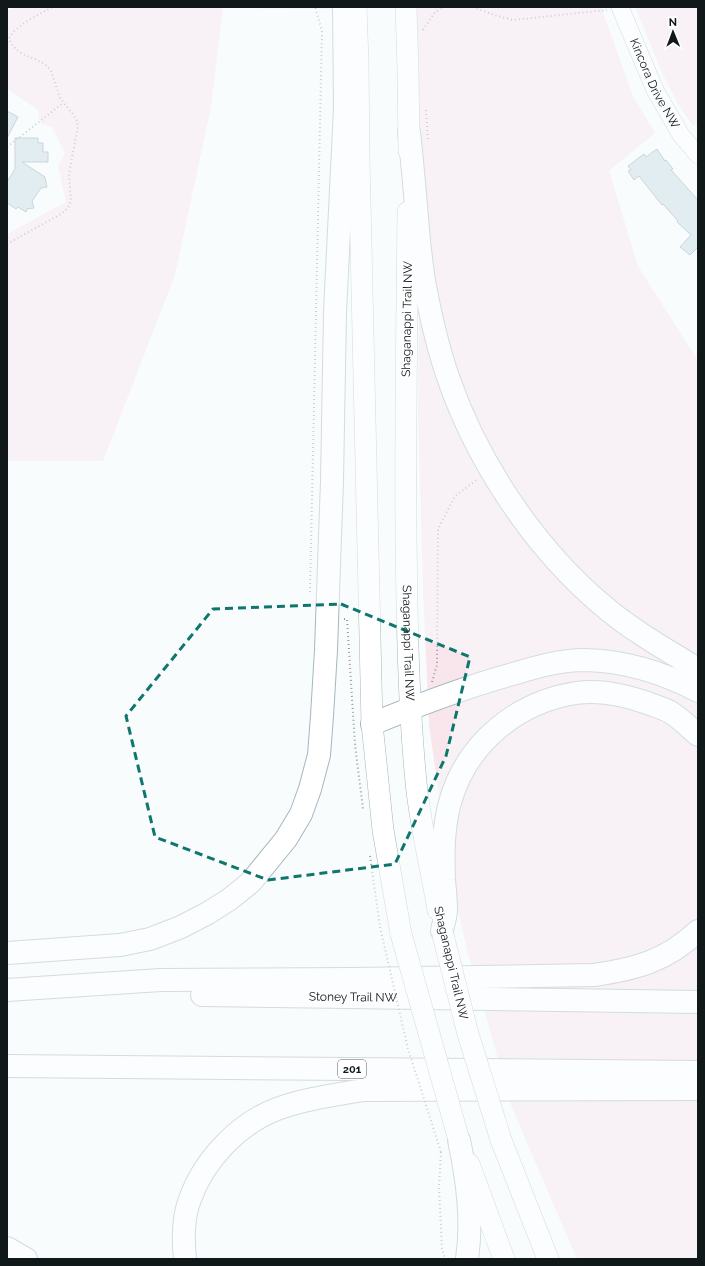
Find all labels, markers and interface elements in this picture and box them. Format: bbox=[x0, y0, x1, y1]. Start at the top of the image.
north arrow bbox=[653, 12, 693, 52]
text: N bbox=[669, 16, 677, 29]
street label: Kincora Drive NW bbox=[627, 36, 683, 131]
street label: Shaganappi Trail NW bbox=[399, 261, 415, 377]
street label: Shaganappi Trail NW bbox=[400, 585, 417, 702]
street label: Shaganappi Trail NW bbox=[431, 905, 471, 1021]
street label: Stoney Trail NW bbox=[309, 990, 398, 1005]
road number: 201 bbox=[338, 1060, 366, 1078]

